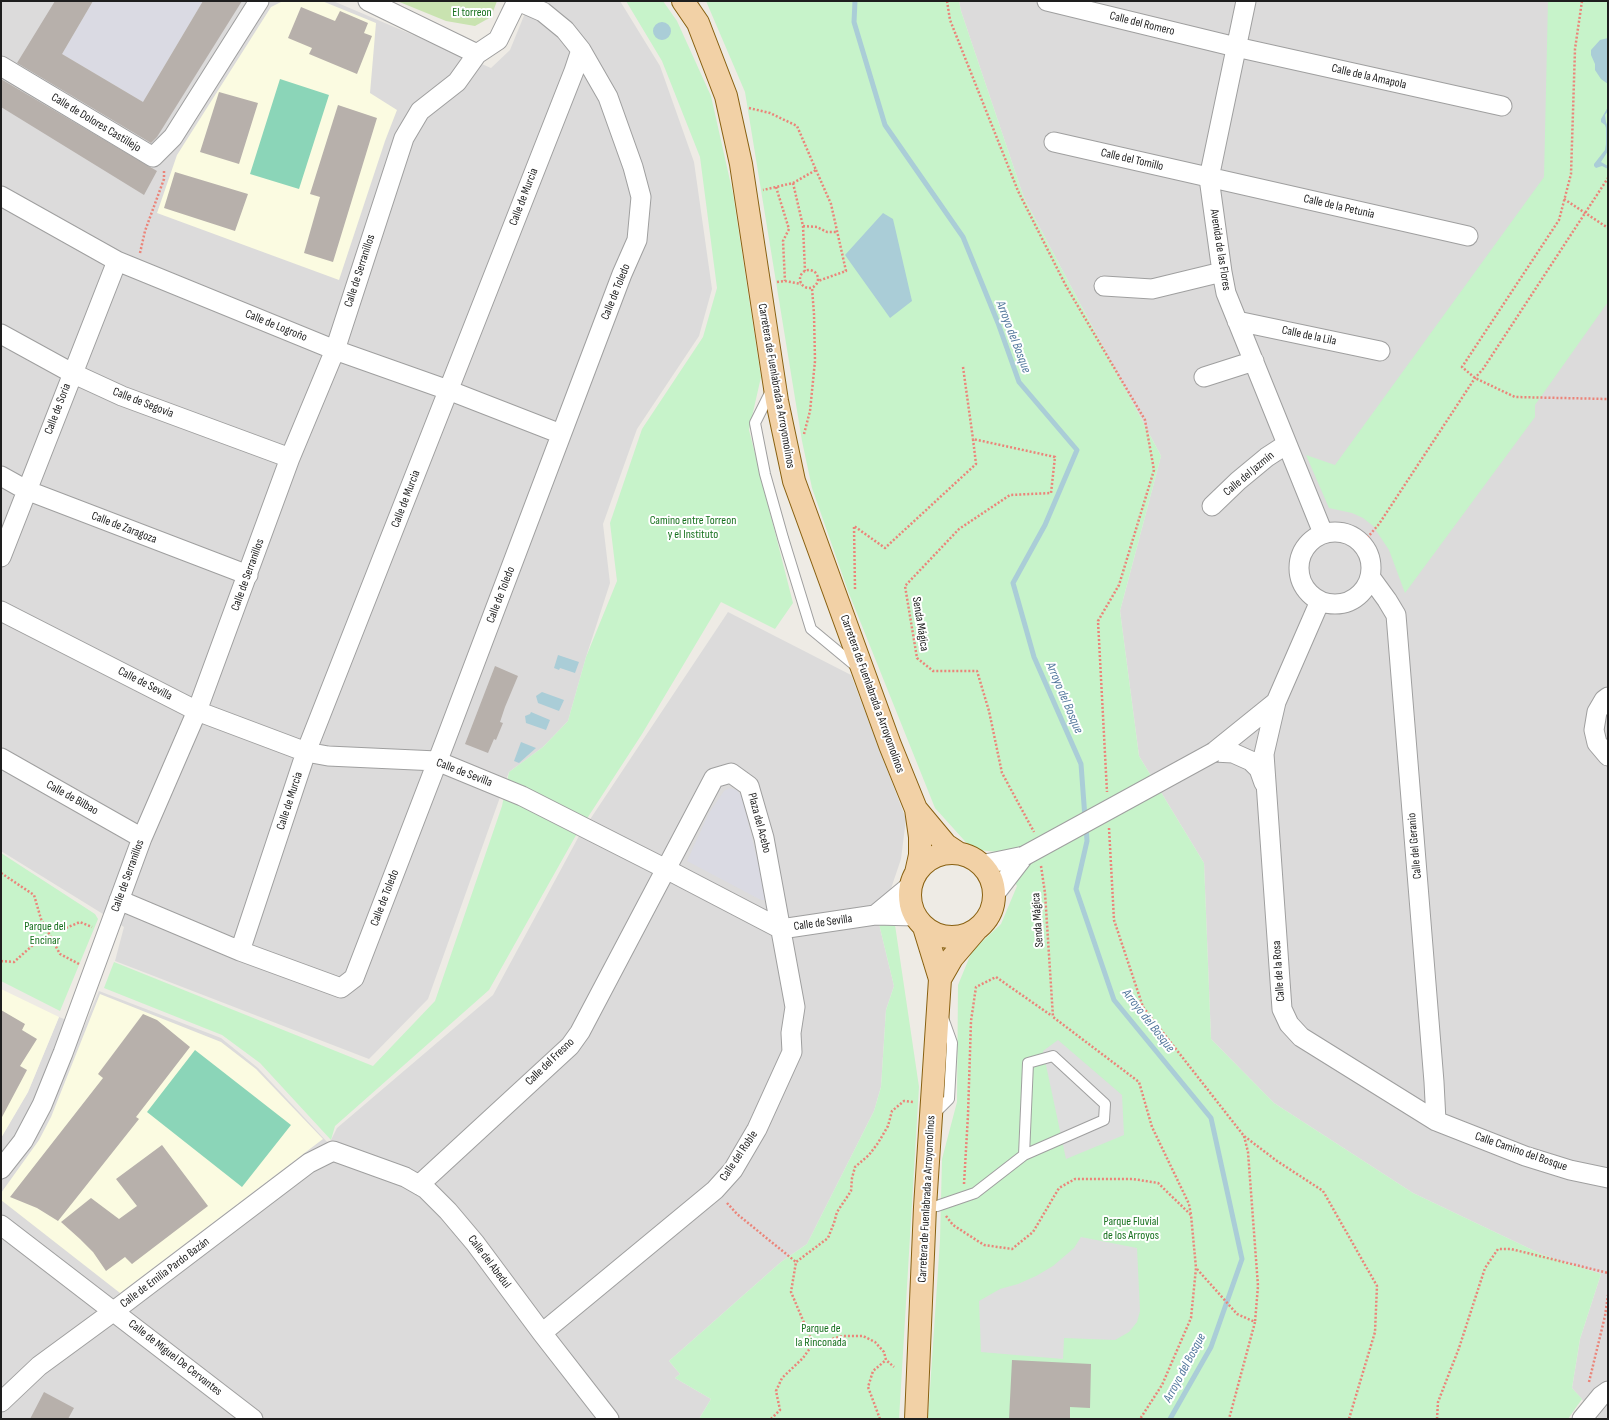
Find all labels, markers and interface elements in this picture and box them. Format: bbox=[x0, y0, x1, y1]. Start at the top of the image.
park label: El torreon bbox=[452, 6, 492, 20]
street label: Calle del Romero bbox=[1108, 9, 1176, 39]
street label: Calle de la Amapola bbox=[1330, 61, 1408, 93]
street label: Calle de Dolores Castillejo bbox=[48, 90, 144, 156]
street label: Calle del Tomillo bbox=[1099, 146, 1165, 174]
street label: Calle de Murcia bbox=[506, 166, 542, 228]
street label: Calle de la Petunia bbox=[1302, 192, 1376, 222]
street label: Avenida de las Flores bbox=[1206, 208, 1234, 292]
street label: Calle de Serranillos bbox=[341, 233, 379, 309]
street label: Calle de Toledo bbox=[598, 262, 634, 322]
water label: Arroyo del Bosque bbox=[992, 299, 1034, 375]
street label: Carretera de Fuenlabrada a Arroyomolinos bbox=[754, 302, 798, 470]
street label: Calle de Logroño bbox=[243, 307, 309, 345]
street label: Calle de la Lila bbox=[1280, 323, 1338, 349]
street label: Calle de Soria bbox=[42, 381, 74, 437]
street label: Calle de Segovia bbox=[110, 385, 176, 421]
street label: Calle del Jazmín bbox=[1221, 449, 1277, 499]
street label: Calle de Murcia bbox=[388, 468, 424, 530]
street label: Calle de Zaragoza bbox=[89, 509, 159, 547]
park label: Camino entre Torreon y el Instituto bbox=[650, 514, 736, 542]
street label: Calle de Serranillos bbox=[228, 537, 268, 613]
street label: Calle de Toledo bbox=[484, 565, 518, 625]
street label: Senda Mágica bbox=[909, 596, 931, 652]
street label: Carretera de Fuenlabrada a Arroyomolinos bbox=[837, 613, 907, 775]
water label: Arroyo del Bosque bbox=[1042, 660, 1086, 736]
street label: Calle de Sevilla bbox=[115, 664, 175, 704]
street label: Calle de Sevilla bbox=[434, 756, 494, 790]
street label: Calle de Murcia bbox=[274, 770, 306, 832]
street label: Calle de Bilbao bbox=[43, 778, 101, 818]
street label: Plaza del Acebo bbox=[744, 791, 774, 855]
street label: Calle del Geranio bbox=[1405, 812, 1425, 880]
street label: Calle de Serranillos bbox=[108, 838, 148, 914]
street label: Calle de Toledo bbox=[368, 868, 402, 928]
street label: Senda Mágica bbox=[1029, 892, 1047, 948]
street label: Calle de Sevilla bbox=[793, 912, 853, 934]
park label: Parque del Encinar bbox=[24, 920, 66, 948]
street label: Calle de la Rosa bbox=[1270, 940, 1288, 1002]
water label: Arroyo del Bosque bbox=[1118, 986, 1178, 1056]
street label: Calle del Fresno bbox=[523, 1035, 577, 1089]
street label: Carretera de Fuenlabrada a Arroyomolinos bbox=[915, 1115, 939, 1283]
street label: Calle del Roble bbox=[717, 1128, 761, 1184]
street label: Calle Camino del Bosque bbox=[1473, 1129, 1569, 1175]
park label: Parque Fluvial de los Arroyos bbox=[1103, 1215, 1159, 1243]
street label: Calle del Abedul bbox=[464, 1233, 514, 1291]
street label: Calle de Emilia Pardo Bazán bbox=[118, 1235, 212, 1311]
street label: Calle de Miguel De Cervantes bbox=[125, 1317, 225, 1399]
park label: Parque de la Rinconada bbox=[796, 1322, 846, 1350]
water label: Arroyo del Bosque bbox=[1160, 1331, 1210, 1405]

